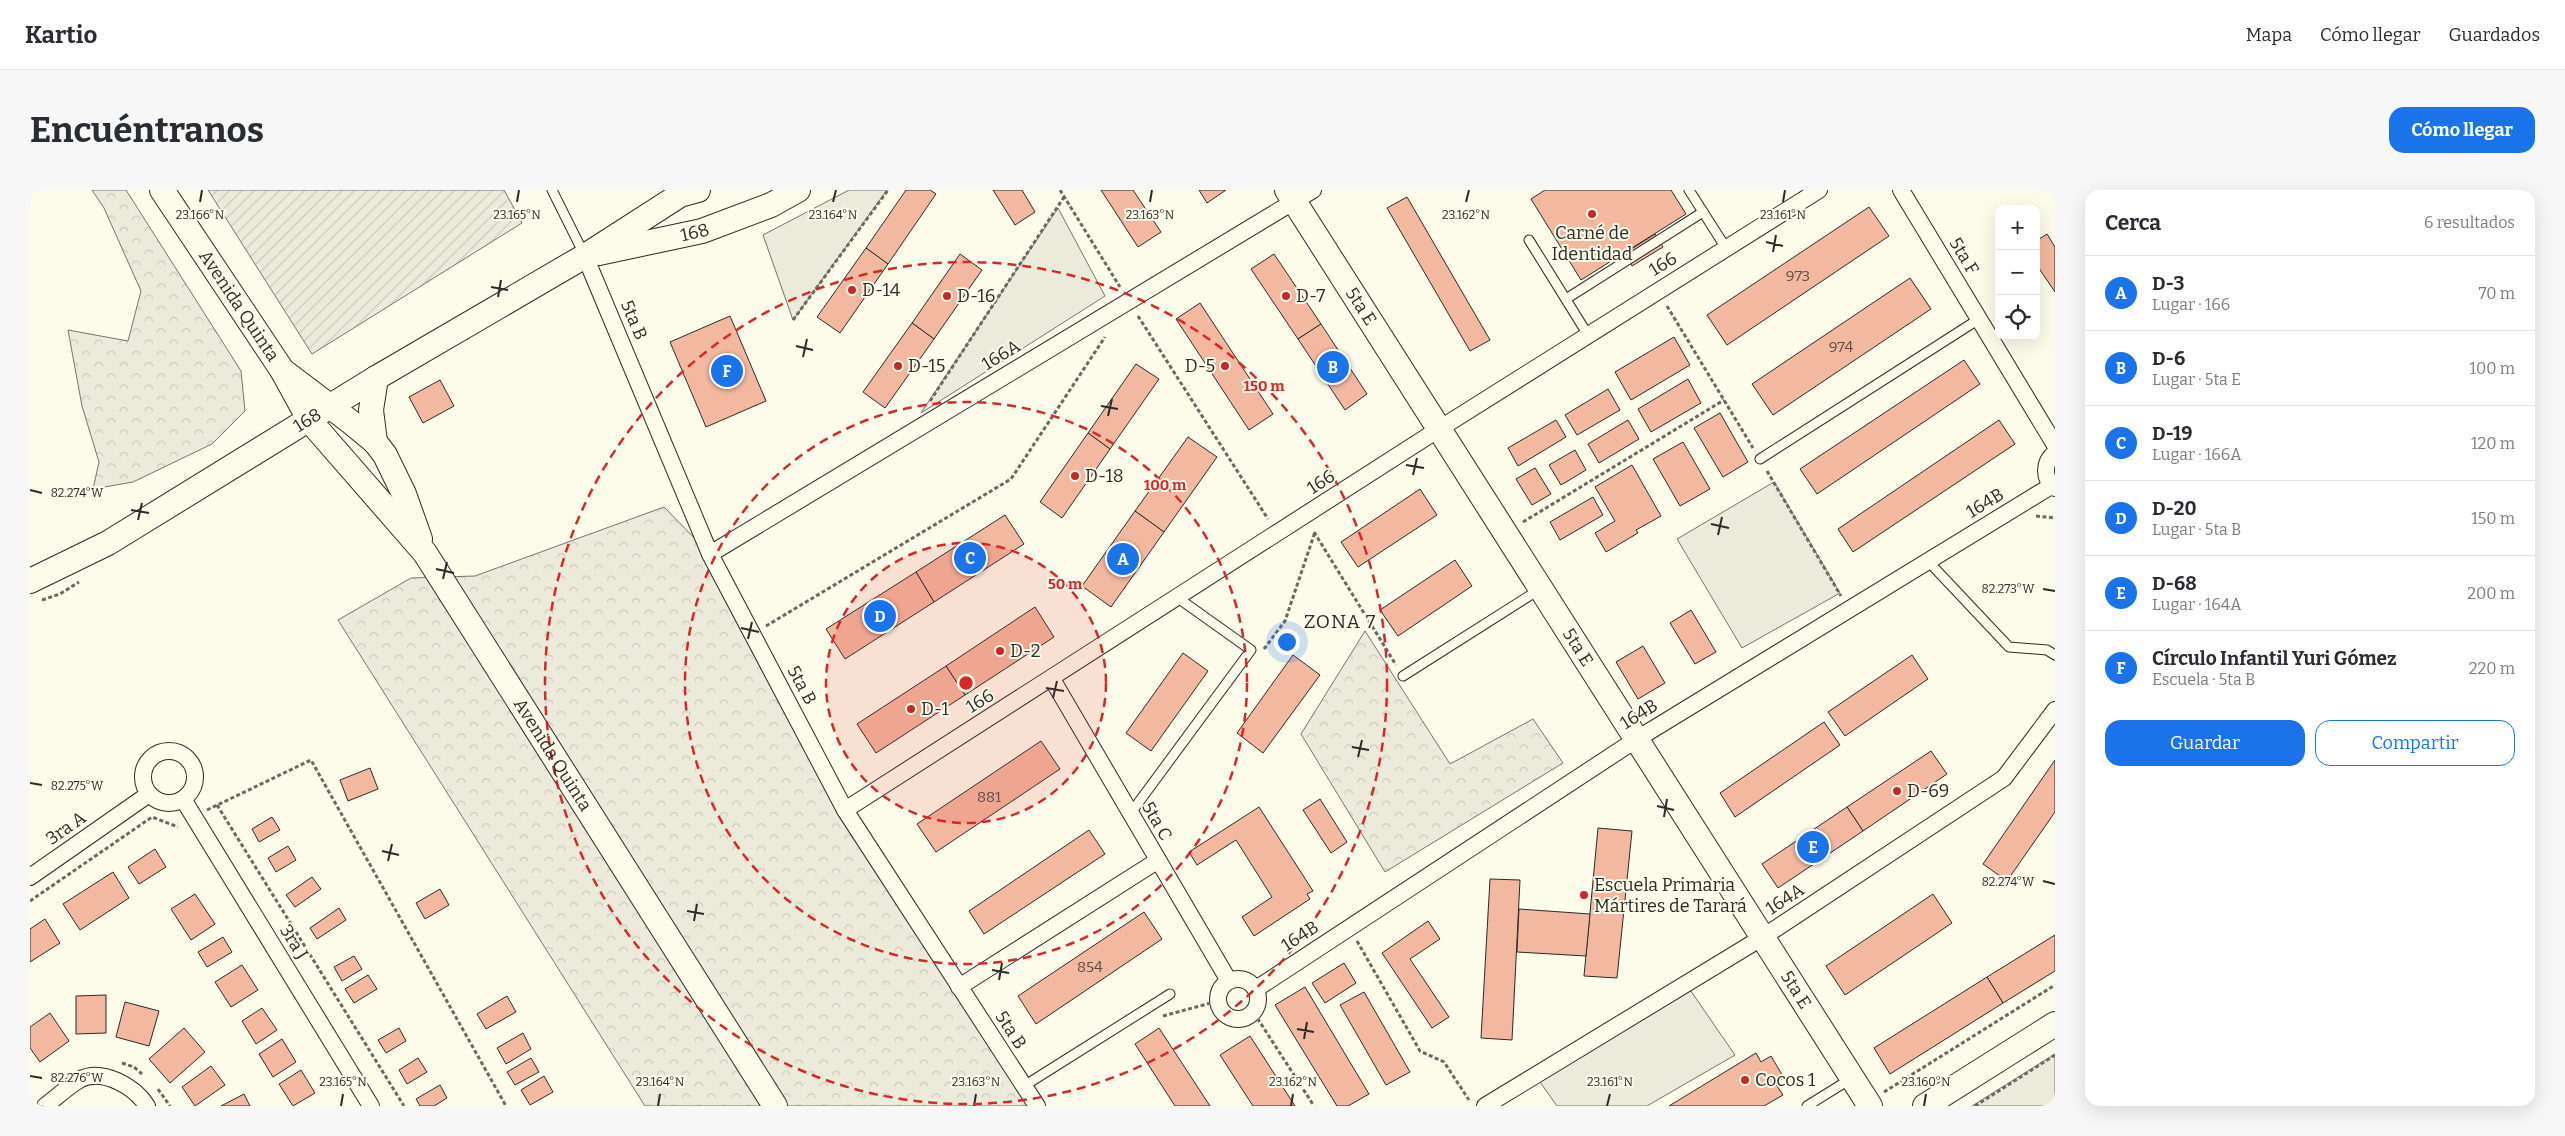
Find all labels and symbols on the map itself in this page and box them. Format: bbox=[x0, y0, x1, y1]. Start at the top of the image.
text: 23.166°N bbox=[176, 208, 225, 222]
text: 23.165°N bbox=[493, 208, 541, 222]
text: 23.164°N bbox=[809, 208, 858, 222]
text: 23.163°N bbox=[1126, 208, 1175, 222]
text: 23.162°N bbox=[1442, 208, 1491, 222]
marker: Carné de Identidad bbox=[1586, 208, 1598, 220]
text: 23.161°N bbox=[1760, 208, 1806, 222]
street label: 168 bbox=[678, 218, 712, 246]
place label: Carné de Identidad bbox=[1552, 222, 1633, 265]
street label: 5ta F bbox=[1944, 233, 1984, 279]
street label: Avenida Quinta bbox=[194, 246, 284, 366]
street label: 166 bbox=[1645, 247, 1681, 281]
house number: 973 bbox=[1786, 267, 1810, 285]
place label: D-14 bbox=[862, 279, 901, 301]
street label: 5ta E bbox=[1341, 283, 1381, 329]
marker: D-14 bbox=[846, 284, 858, 296]
place label: D-16 bbox=[957, 285, 995, 307]
place label: D-7 bbox=[1296, 285, 1325, 307]
marker: D-16 bbox=[941, 290, 953, 302]
marker: D-7 bbox=[1280, 290, 1292, 302]
street label: 5ta B bbox=[616, 297, 652, 343]
street label: 166A bbox=[978, 335, 1025, 375]
house number: 974 bbox=[1829, 338, 1854, 356]
pin: B bbox=[1317, 348, 1349, 386]
pin: F bbox=[711, 352, 743, 390]
place label: D-15 bbox=[908, 355, 945, 377]
place label: D-5 bbox=[1185, 355, 1215, 377]
marker: D-15 bbox=[892, 360, 904, 372]
marker: D-5 bbox=[1219, 360, 1231, 372]
text: 150 m bbox=[1243, 377, 1285, 395]
street label: 168 bbox=[289, 403, 325, 437]
place label: D-18 bbox=[1085, 465, 1124, 487]
street label: 166 bbox=[1303, 465, 1339, 499]
marker: D-18 bbox=[1069, 470, 1081, 482]
text: 100 m bbox=[1144, 476, 1187, 494]
street label: 164B bbox=[1962, 483, 2008, 523]
text: 82.274°W bbox=[51, 486, 104, 500]
pin: C bbox=[954, 539, 986, 577]
pin: A bbox=[1107, 540, 1139, 578]
text: 50 m bbox=[1048, 575, 1083, 593]
text: 82.273°W bbox=[1981, 582, 2035, 596]
pin: D bbox=[864, 597, 896, 635]
district label: ZONA 7 bbox=[1304, 610, 1376, 633]
street label: 5ta E bbox=[1558, 624, 1598, 670]
your location bbox=[1274, 629, 1300, 655]
place label: D-2 bbox=[1010, 640, 1041, 662]
marker: D-2 bbox=[994, 645, 1006, 657]
street label: 5ta B bbox=[783, 662, 821, 708]
centre of rings bbox=[957, 674, 975, 692]
street label: 166 bbox=[962, 684, 998, 718]
street label: Avenida Quinta bbox=[509, 694, 597, 815]
street label: 164B bbox=[1616, 694, 1662, 734]
place label: D-1 bbox=[921, 698, 949, 720]
marker: D-1 bbox=[905, 703, 917, 715]
text: 82.275°W bbox=[51, 779, 104, 793]
place label: D-69 bbox=[1907, 780, 1949, 802]
marker: D-69 bbox=[1891, 785, 1903, 797]
house number: 881 bbox=[977, 788, 1001, 806]
street label: 5ta C bbox=[1137, 798, 1177, 844]
street label: 3ra A bbox=[42, 806, 90, 849]
pin: E bbox=[1797, 828, 1829, 866]
place label: Escuela Primaria Mártires de Tarará bbox=[1594, 874, 1747, 917]
text: 82.274°W bbox=[1982, 875, 2035, 889]
street label: 164A bbox=[1762, 878, 1808, 919]
marker: Escuela Primaria Mártires de Tarará bbox=[1578, 889, 1590, 901]
street label: 164B bbox=[1277, 916, 1323, 956]
street label: 3ra J bbox=[275, 921, 313, 963]
house number: 854 bbox=[1077, 958, 1103, 976]
street label: 5ta E bbox=[1776, 967, 1816, 1013]
street label: 5ta B bbox=[991, 1007, 1031, 1053]
place label: Cocos 1 bbox=[1755, 1069, 1816, 1091]
text: 82.276°W bbox=[51, 1071, 104, 1085]
marker: Cocos 1 bbox=[1739, 1074, 1751, 1086]
text: 23.165°N bbox=[319, 1075, 367, 1089]
text: 23.164°N bbox=[636, 1075, 685, 1089]
text: 23.163°N bbox=[952, 1075, 1001, 1089]
text: 23.162°N bbox=[1269, 1075, 1318, 1089]
text: 23.161°N bbox=[1587, 1075, 1633, 1089]
text: 23.160°N bbox=[1901, 1075, 1951, 1089]

